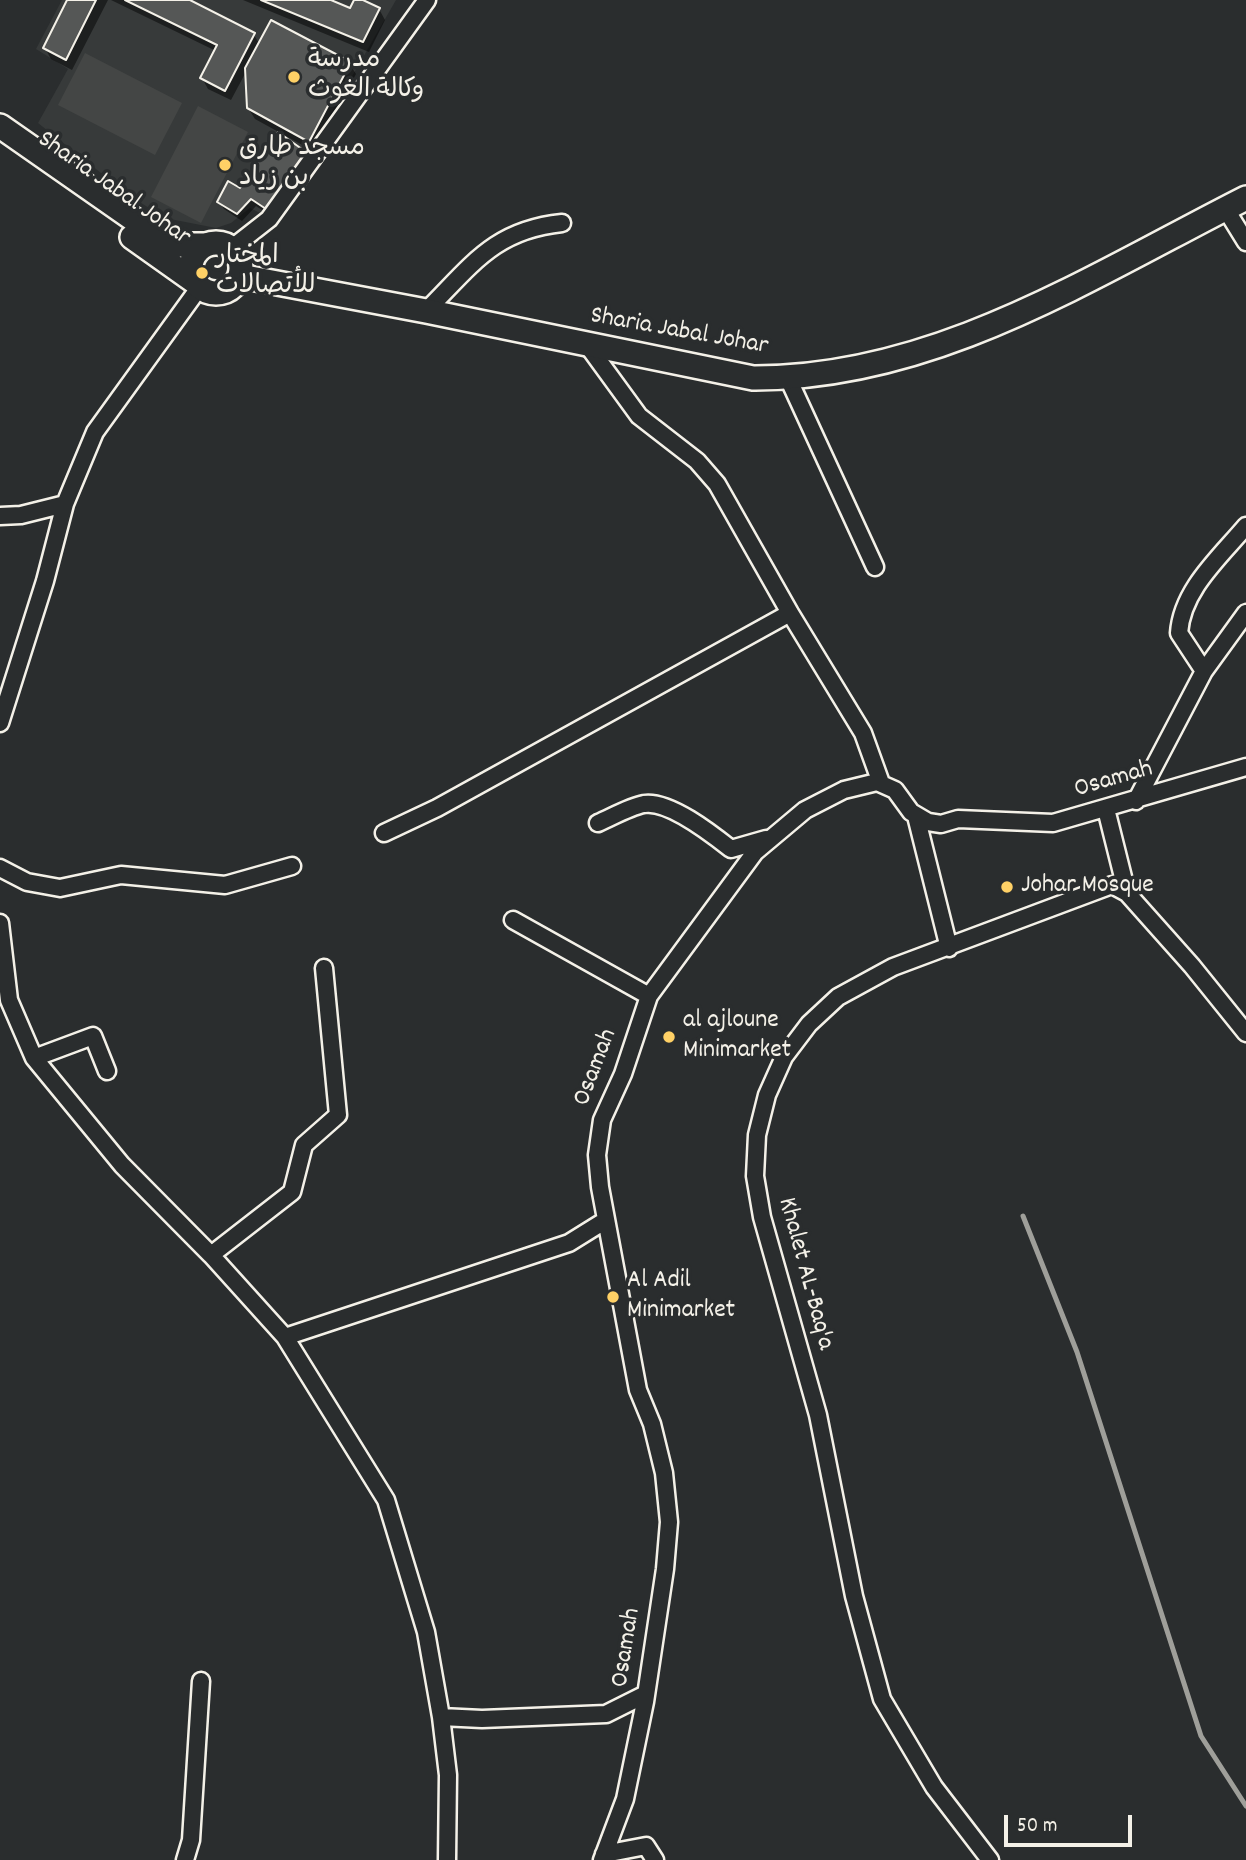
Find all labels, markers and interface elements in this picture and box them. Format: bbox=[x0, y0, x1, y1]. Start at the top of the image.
place label: مدرسة وكالة الغوث bbox=[308, 46, 424, 108]
marker: مدرسة وكالة الغوث bbox=[286, 69, 302, 85]
street label: Sharia Jabal Johar bbox=[30, 126, 196, 254]
place label: مسجد طارق بن زياد bbox=[239, 134, 365, 196]
marker: مسجد طارق بن زياد bbox=[217, 157, 233, 173]
place label: المختار للأتصالات bbox=[216, 242, 316, 304]
marker: المختار للأتصالات bbox=[194, 265, 210, 281]
street label: Sharia Jabal Johar bbox=[588, 302, 770, 364]
street label: Osamah bbox=[1071, 755, 1157, 807]
place label: Johar Mosque bbox=[1021, 871, 1154, 903]
marker: Johar Mosque bbox=[999, 879, 1015, 895]
place label: al ajloune Minimarket bbox=[683, 1006, 791, 1068]
street label: Osamah bbox=[568, 1025, 626, 1111]
marker: al ajloune Minimarket bbox=[661, 1029, 677, 1045]
street label: Khalet AL-Baq'a bbox=[769, 1194, 839, 1354]
place label: Al Adil Minimarket bbox=[627, 1266, 735, 1328]
marker: Al Adil Minimarket bbox=[605, 1289, 621, 1305]
street label: Osamah bbox=[606, 1606, 650, 1690]
scale bar bbox=[1008, 1800, 1136, 1844]
text: 50 m bbox=[1017, 1812, 1057, 1842]

